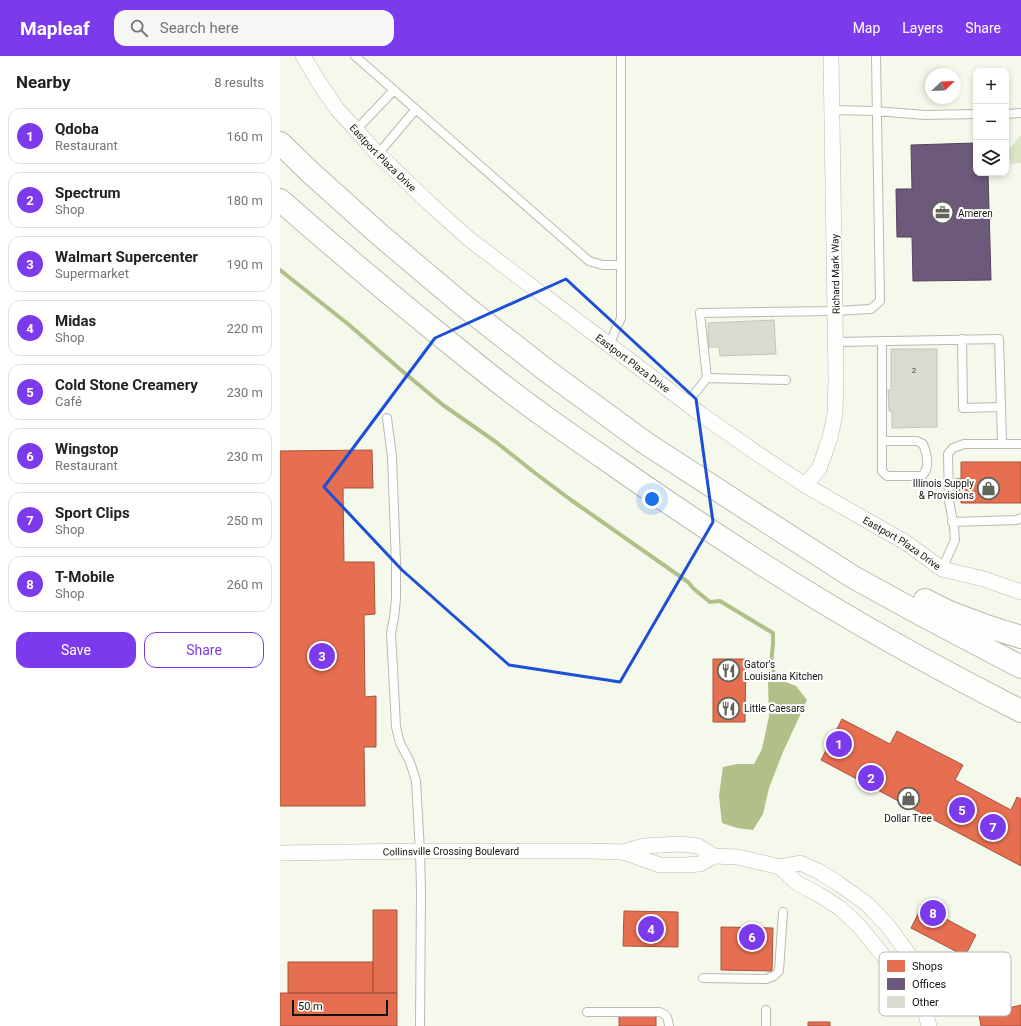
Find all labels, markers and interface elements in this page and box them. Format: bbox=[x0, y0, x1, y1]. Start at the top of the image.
search box bbox=[114, 10, 394, 46]
text: Mapleaf bbox=[20, 17, 90, 40]
icon: search bbox=[128, 17, 150, 39]
text: Search here bbox=[160, 19, 239, 37]
text: Map bbox=[853, 20, 880, 36]
text: Layers bbox=[902, 20, 943, 36]
text: Share bbox=[965, 20, 1001, 36]
north arrow bbox=[925, 68, 961, 104]
map controls bbox=[973, 68, 1009, 176]
button: + bbox=[973, 68, 1009, 104]
text: Nearby bbox=[16, 72, 71, 92]
text: 8 results bbox=[214, 75, 264, 90]
button: − bbox=[973, 104, 1009, 140]
text: Qdoba bbox=[55, 120, 99, 138]
street label: Eastport Plaza Drive bbox=[347, 122, 418, 194]
text: 1 bbox=[26, 129, 34, 144]
text: 160 m bbox=[226, 129, 263, 144]
text: Restaurant bbox=[55, 138, 118, 153]
button: layers bbox=[973, 140, 1009, 176]
text: Spectrum bbox=[55, 184, 121, 202]
text: 2 bbox=[26, 193, 34, 208]
text: 180 m bbox=[226, 193, 263, 208]
office icon: Ameren bbox=[930, 200, 956, 226]
text: Shop bbox=[55, 202, 85, 217]
place label: Ameren bbox=[958, 208, 993, 219]
street label: Richard Mark Way bbox=[829, 234, 842, 314]
text: Walmart Supercenter bbox=[55, 248, 198, 266]
text: 3 bbox=[26, 257, 34, 272]
text: 190 m bbox=[226, 257, 263, 272]
text: Supermarket bbox=[55, 266, 129, 281]
text: Midas bbox=[55, 312, 96, 330]
text: 4 bbox=[26, 321, 34, 336]
text: 220 m bbox=[226, 321, 263, 336]
text: Shop bbox=[55, 330, 85, 345]
street label: Eastport Plaza Drive bbox=[594, 332, 672, 395]
house number: 2 bbox=[912, 366, 917, 375]
text: Cold Stone Creamery bbox=[55, 376, 198, 394]
text: 5 bbox=[26, 385, 34, 400]
text: 230 m bbox=[226, 385, 263, 400]
text: Café bbox=[55, 394, 82, 409]
text: Wingstop bbox=[55, 440, 119, 458]
text: 6 bbox=[26, 449, 34, 464]
text: 230 m bbox=[226, 449, 263, 464]
text: Restaurant bbox=[55, 458, 118, 473]
shop icon: Illinois Supply & Provisions bbox=[976, 476, 1002, 502]
place label: Illinois Supply & Provisions bbox=[913, 478, 974, 501]
your location bbox=[642, 489, 662, 509]
text: Sport Clips bbox=[55, 504, 130, 522]
text: 7 bbox=[26, 513, 34, 528]
text: 250 m bbox=[226, 513, 263, 528]
street label: Eastport Plaza Drive bbox=[861, 514, 943, 572]
text: Shop bbox=[55, 522, 85, 537]
text: T-Mobile bbox=[55, 568, 114, 586]
text: 8 bbox=[26, 577, 34, 592]
text: 260 m bbox=[226, 577, 263, 592]
text: Shop bbox=[55, 586, 85, 601]
button: Save bbox=[16, 632, 136, 668]
button: Share bbox=[144, 632, 264, 668]
pin: 3 bbox=[309, 641, 335, 671]
restaurant icon: Gator's Louisiana Kitchen bbox=[716, 657, 742, 683]
place label: Gator's Louisiana Kitchen bbox=[744, 659, 823, 682]
restaurant icon: Little Caesars bbox=[716, 695, 742, 721]
place label: Little Caesars bbox=[744, 703, 805, 714]
pin: 1 bbox=[826, 729, 852, 759]
pin: 2 bbox=[858, 763, 884, 793]
shop icon: Dollar Tree bbox=[895, 785, 921, 811]
pin: 5 bbox=[949, 795, 975, 825]
pin: 7 bbox=[980, 812, 1006, 842]
place label: Dollar Tree bbox=[884, 813, 932, 824]
street label: Collinsville Crossing Boulevard bbox=[383, 846, 519, 858]
pin: 8 bbox=[920, 898, 946, 928]
pin: 4 bbox=[638, 914, 664, 944]
pin: 6 bbox=[739, 922, 765, 952]
legend bbox=[879, 952, 1011, 1016]
text: Shops bbox=[912, 960, 943, 973]
text: Offices bbox=[912, 978, 947, 991]
text: Other bbox=[912, 996, 939, 1009]
scale bar bbox=[292, 998, 388, 1017]
text: 50 m bbox=[298, 1000, 323, 1013]

